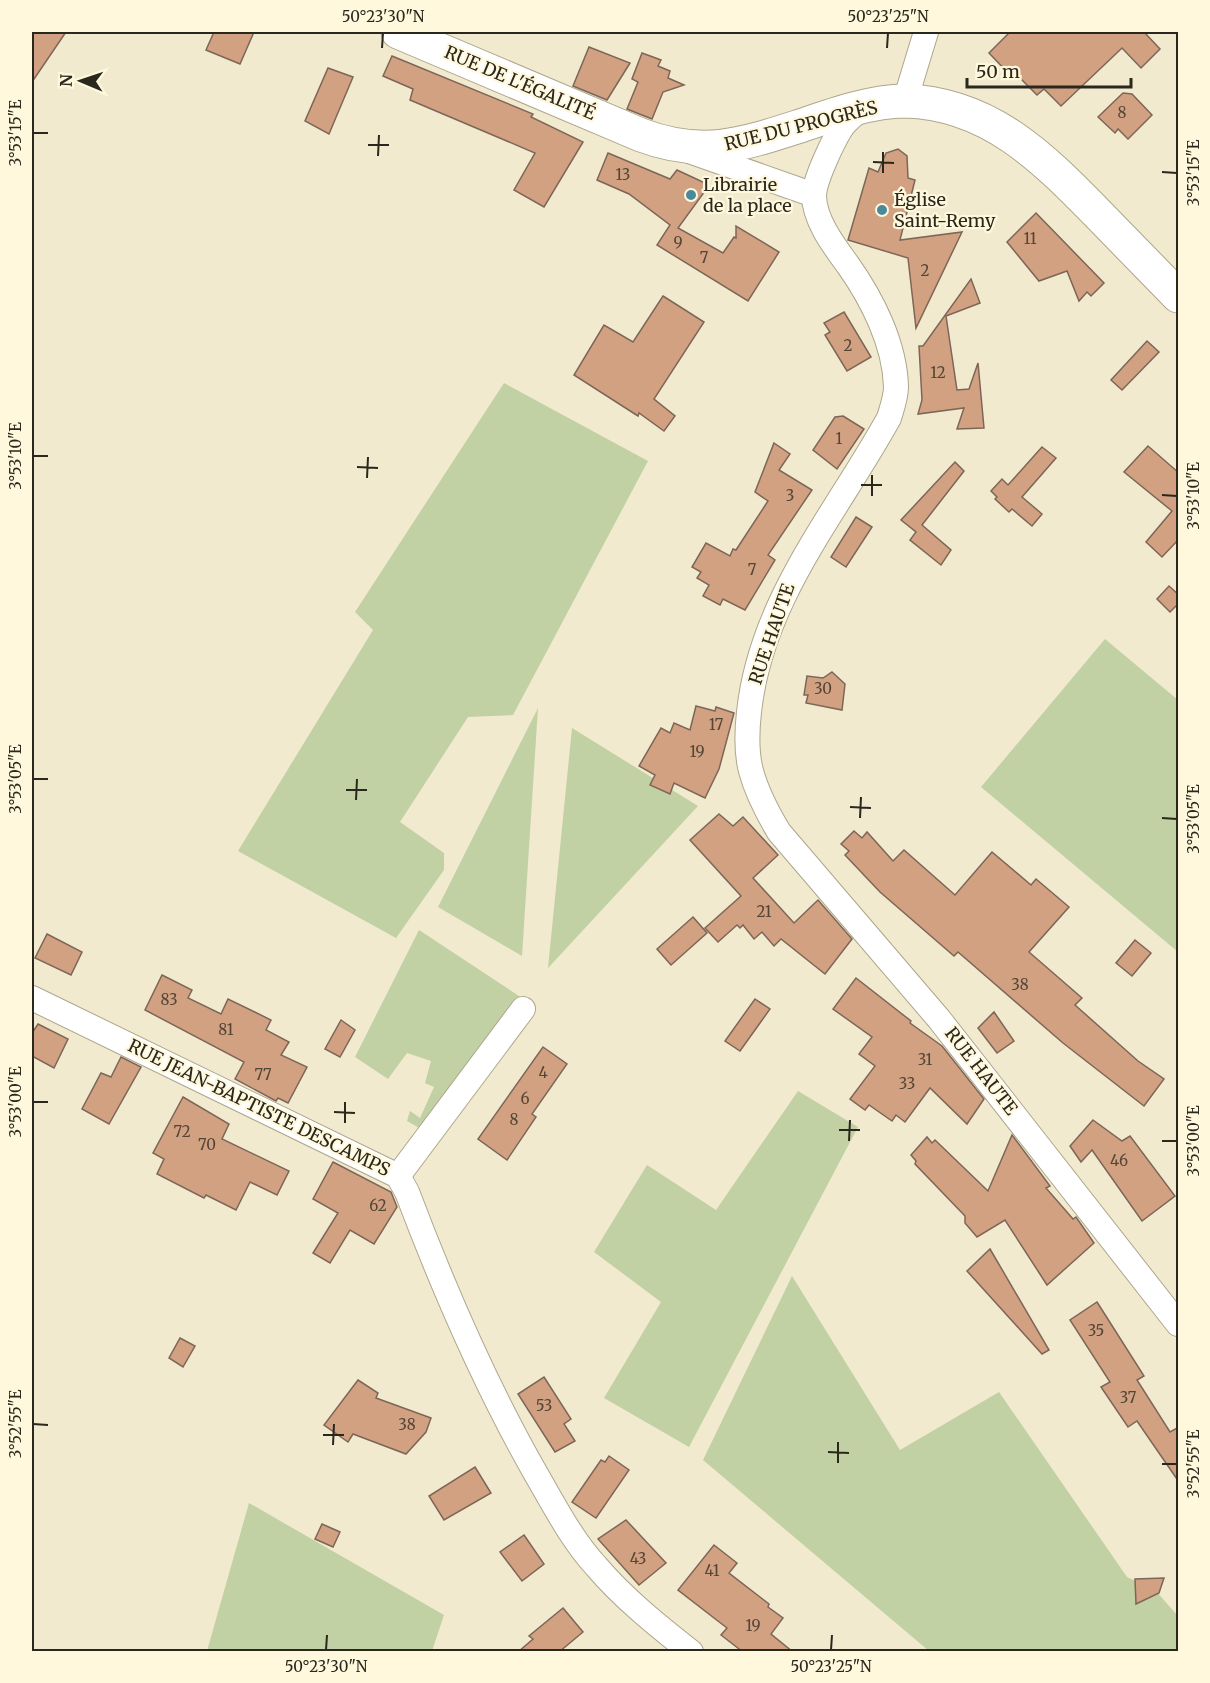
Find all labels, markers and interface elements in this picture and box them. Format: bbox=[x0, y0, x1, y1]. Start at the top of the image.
text: 50°23'30"N bbox=[342, 7, 425, 26]
text: 50°23'25"N bbox=[847, 7, 929, 26]
street label: RUE DE L'ÉGALITÉ bbox=[441, 40, 600, 125]
north arrow bbox=[51, 51, 111, 111]
scale bar bbox=[967, 51, 1130, 89]
text: 50 m bbox=[976, 60, 1020, 83]
text: N bbox=[56, 73, 76, 87]
street label: RUE DU PROGRÈS bbox=[722, 95, 880, 156]
text: 3°53'15"E bbox=[6, 99, 25, 166]
house number: 8 bbox=[1118, 103, 1127, 122]
text: 3°53'15"E bbox=[1184, 139, 1203, 206]
house number: 13 bbox=[616, 165, 630, 184]
place label: Librairie de la place bbox=[703, 173, 792, 217]
marker: Librairie de la place bbox=[684, 188, 698, 202]
place label: Église Saint-Remy bbox=[894, 188, 996, 232]
marker: Église Saint-Remy bbox=[875, 203, 889, 217]
house number: 11 bbox=[1023, 229, 1037, 248]
house number: 9 bbox=[673, 233, 683, 252]
house number: 7 bbox=[700, 248, 709, 267]
house number: 2 bbox=[921, 261, 930, 280]
house number: 2 bbox=[844, 336, 853, 355]
house number: 12 bbox=[930, 363, 946, 382]
text: 3°53'10"E bbox=[6, 422, 25, 490]
house number: 1 bbox=[836, 429, 843, 448]
text: 3°53'10"E bbox=[1184, 462, 1203, 530]
house number: 3 bbox=[786, 486, 794, 505]
house number: 7 bbox=[748, 560, 757, 579]
street label: RUE HAUTE bbox=[744, 580, 800, 687]
house number: 30 bbox=[814, 679, 832, 698]
house number: 17 bbox=[709, 715, 724, 734]
house number: 19 bbox=[689, 742, 705, 761]
text: 3°53'05"E bbox=[6, 744, 25, 814]
text: 3°53'05"E bbox=[1184, 784, 1203, 854]
house number: 21 bbox=[756, 902, 772, 921]
house number: 38 bbox=[1011, 975, 1029, 994]
house number: 83 bbox=[161, 990, 178, 1009]
house number: 81 bbox=[218, 1020, 234, 1039]
street label: RUE HAUTE bbox=[940, 1022, 1023, 1120]
street label: RUE JEAN-BAPTISTE DESCAMPS bbox=[124, 1034, 394, 1181]
house number: 31 bbox=[918, 1050, 933, 1069]
house number: 4 bbox=[538, 1063, 548, 1082]
house number: 77 bbox=[254, 1065, 272, 1084]
text: 3°53'00"E bbox=[6, 1066, 25, 1137]
house number: 33 bbox=[899, 1074, 915, 1093]
house number: 6 bbox=[520, 1089, 530, 1108]
text: 3°53'00"E bbox=[1184, 1105, 1203, 1176]
house number: 8 bbox=[510, 1110, 519, 1129]
house number: 72 bbox=[173, 1122, 191, 1141]
house number: 70 bbox=[198, 1135, 216, 1154]
house number: 46 bbox=[1110, 1151, 1128, 1170]
house number: 62 bbox=[369, 1196, 387, 1215]
house number: 35 bbox=[1088, 1321, 1104, 1340]
house number: 37 bbox=[1120, 1388, 1137, 1407]
text: 3°52'55"E bbox=[6, 1389, 25, 1458]
house number: 53 bbox=[536, 1396, 552, 1415]
house number: 38 bbox=[398, 1415, 416, 1434]
text: 3°52'55"E bbox=[1184, 1429, 1203, 1498]
house number: 43 bbox=[630, 1549, 646, 1568]
house number: 41 bbox=[705, 1561, 720, 1580]
house number: 19 bbox=[745, 1616, 761, 1635]
text: 50°23'30"N bbox=[285, 1657, 368, 1676]
text: 50°23'25"N bbox=[790, 1657, 872, 1676]

